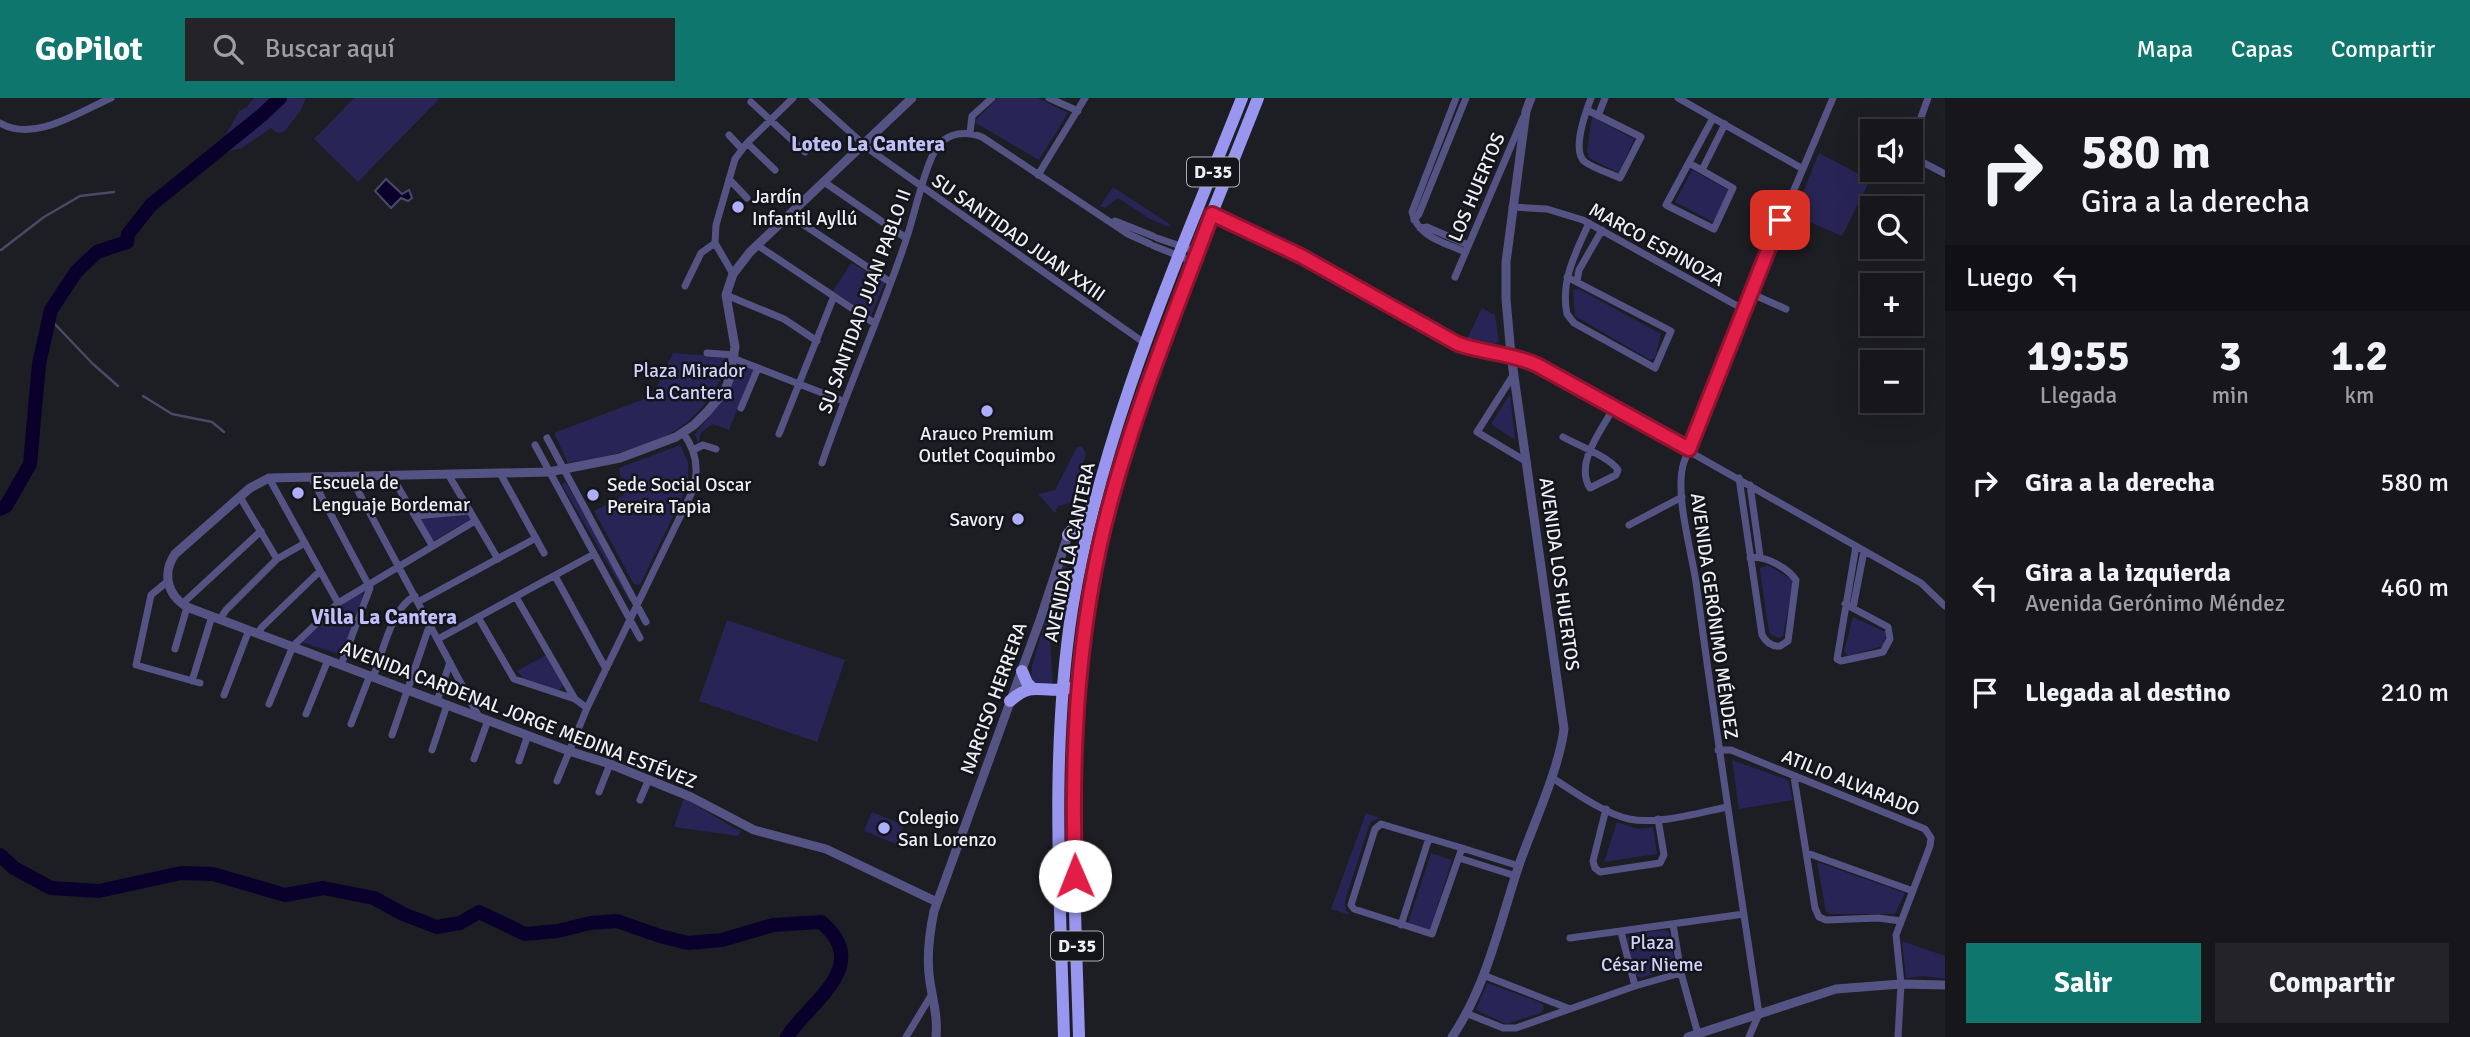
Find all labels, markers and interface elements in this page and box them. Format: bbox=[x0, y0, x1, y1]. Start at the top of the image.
search box bbox=[185, 18, 675, 81]
text: GoPilot bbox=[35, 29, 143, 70]
icon: search bbox=[209, 30, 247, 68]
text: Buscar aquí bbox=[265, 33, 395, 65]
text: Mapa bbox=[2137, 34, 2193, 64]
text: Capas bbox=[2231, 34, 2293, 64]
text: Compartir bbox=[2331, 34, 2435, 64]
map controls bbox=[1860, 119, 1923, 413]
button: sound bbox=[1860, 119, 1923, 182]
text: 580 m bbox=[2081, 122, 2211, 182]
icon: right bbox=[1966, 126, 2057, 217]
street label: LOS HUERTOS bbox=[1443, 129, 1511, 245]
district label: Loteo La Cantera bbox=[791, 131, 945, 157]
road number: D-35 bbox=[1187, 158, 1239, 186]
street label: SU SANTIDAD JUAN XXIII bbox=[927, 169, 1110, 307]
text: Gira a la derecha bbox=[2081, 182, 2310, 221]
place label: Jardín Infantil Ayllú bbox=[752, 185, 857, 231]
street label: SU SANTIDAD JUAN PABLO II bbox=[813, 186, 917, 417]
pin bbox=[1750, 190, 1810, 250]
button: search bbox=[1860, 196, 1923, 259]
street label: MARCO ESPINOZA bbox=[1585, 198, 1729, 292]
marker: Jardín Infantil Ayllú bbox=[730, 199, 746, 215]
icon: arrive bbox=[1761, 201, 1799, 239]
icon: left bbox=[2047, 259, 2085, 297]
text: Luego bbox=[1966, 262, 2033, 294]
button: + bbox=[1860, 273, 1923, 336]
text: 19:55 bbox=[2027, 331, 2130, 382]
text: 3 bbox=[2219, 331, 2242, 382]
text: 1.2 bbox=[2331, 331, 2388, 382]
button: − bbox=[1860, 350, 1923, 413]
park label: Plaza Mirador La Cantera bbox=[633, 359, 745, 405]
text: Llegada bbox=[2040, 381, 2117, 410]
text: min bbox=[2212, 381, 2249, 410]
text: km bbox=[2345, 381, 2374, 410]
marker: Arauco Premium Outlet Coquimbo bbox=[979, 403, 995, 419]
place label: Arauco Premium Outlet Coquimbo bbox=[918, 422, 1056, 468]
street label: AVENIDA LA CANTERA bbox=[1039, 460, 1101, 644]
icon: right bbox=[1966, 464, 2004, 502]
text: Gira a la derecha bbox=[2025, 467, 2215, 499]
text: 580 m bbox=[2380, 467, 2449, 499]
place label: Escuela de Lenguaje Bordemar bbox=[312, 471, 470, 517]
place label: Sede Social Oscar Pereira Tapia bbox=[607, 473, 751, 519]
street label: AVENIDA LOS HUERTOS bbox=[1534, 476, 1584, 672]
marker: Escuela de Lenguaje Bordemar bbox=[290, 485, 306, 501]
marker: Sede Social Oscar Pereira Tapia bbox=[585, 487, 601, 503]
street label: AVENIDA GERÓNIMO MÉNDEZ bbox=[1685, 491, 1743, 741]
place label: Savory bbox=[949, 508, 1004, 532]
marker: Savory bbox=[1010, 511, 1026, 527]
text: Gira a la izquierda bbox=[2025, 557, 2231, 589]
icon: left bbox=[1966, 569, 2004, 607]
text: 460 m bbox=[2380, 572, 2449, 604]
text: Avenida Gerónimo Méndez bbox=[2025, 589, 2285, 618]
district label: Villa La Cantera bbox=[311, 604, 457, 630]
street label: NARCISO HERRERA bbox=[955, 619, 1033, 778]
street label: AVENIDA CARDENAL JORGE MEDINA ESTÉVEZ bbox=[337, 636, 700, 794]
icon: arrive bbox=[1966, 674, 2004, 712]
text: Llegada al destino bbox=[2025, 677, 2231, 709]
text: 210 m bbox=[2380, 677, 2449, 709]
street label: ATILIO ALVARADO bbox=[1778, 744, 1923, 822]
place label: Colegio San Lorenzo bbox=[898, 806, 997, 852]
marker: Colegio San Lorenzo bbox=[876, 820, 892, 836]
position arrow bbox=[1038, 839, 1112, 913]
park label: Plaza César Nieme bbox=[1601, 931, 1703, 977]
road number: D-35 bbox=[1051, 932, 1103, 960]
button: Salir bbox=[1966, 943, 2201, 1023]
button: Compartir bbox=[2215, 943, 2449, 1023]

